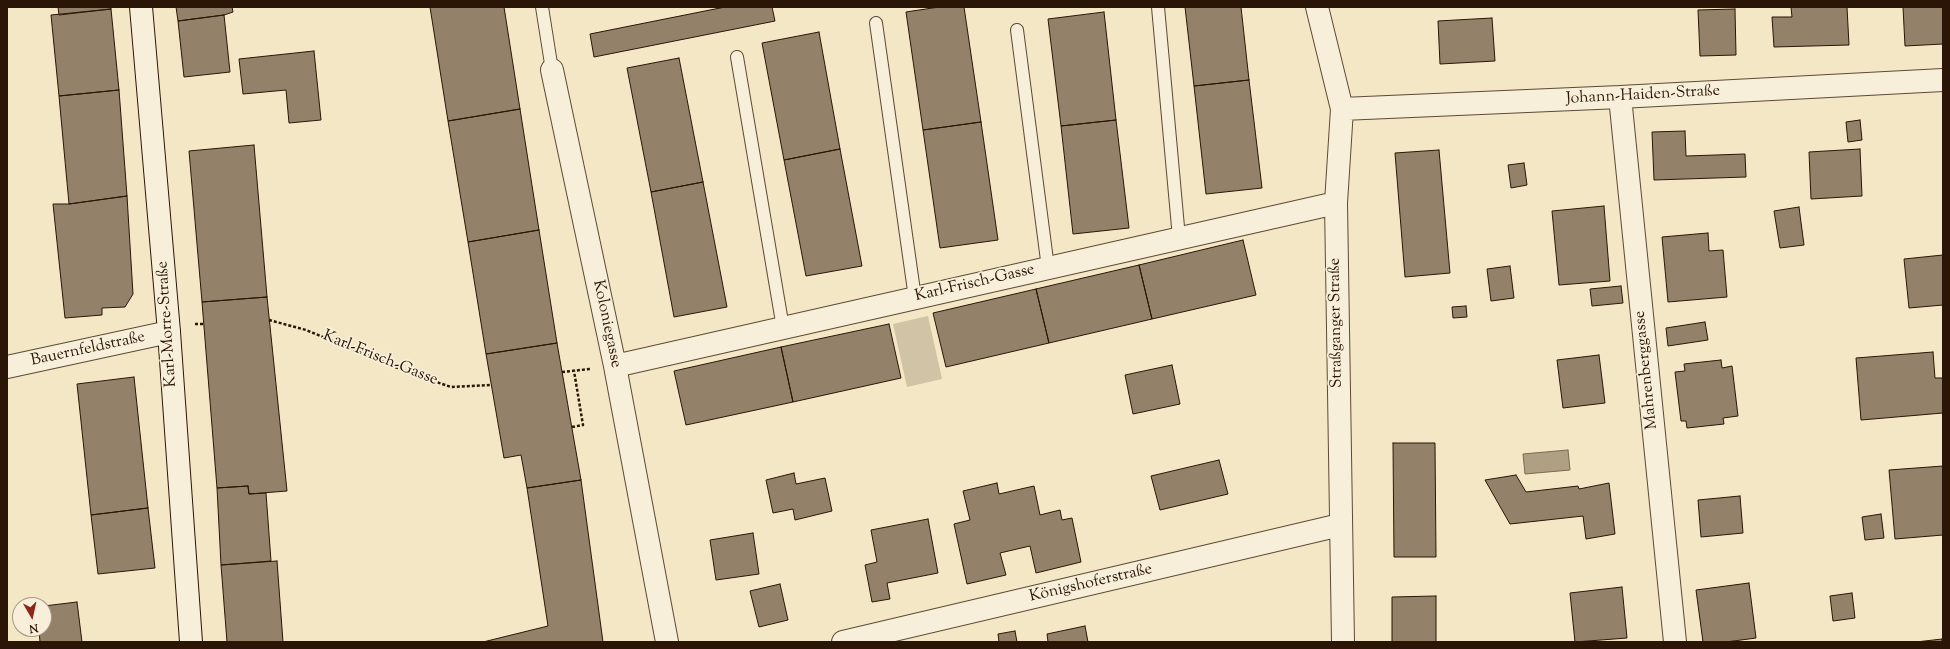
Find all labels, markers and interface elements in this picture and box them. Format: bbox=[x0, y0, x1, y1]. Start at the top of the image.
street label: Johann-Haiden-Straße bbox=[1566, 82, 1720, 110]
street label: Straßganger Straße bbox=[1326, 258, 1348, 388]
street label: Karl-Morre-Straße bbox=[154, 260, 182, 388]
street label: Karl-Frisch-Gasse bbox=[913, 261, 1037, 307]
street label: Koloniegasse bbox=[587, 278, 625, 370]
street label: Mahrenberggasse bbox=[1631, 310, 1663, 430]
street label: Karl-Frisch-Gasse bbox=[320, 327, 440, 391]
street label: Bauernfeldstraße bbox=[29, 329, 147, 371]
street label: Königshoferstraße bbox=[1028, 561, 1154, 607]
north arrow bbox=[12, 597, 52, 637]
text: N bbox=[28, 619, 39, 636]

